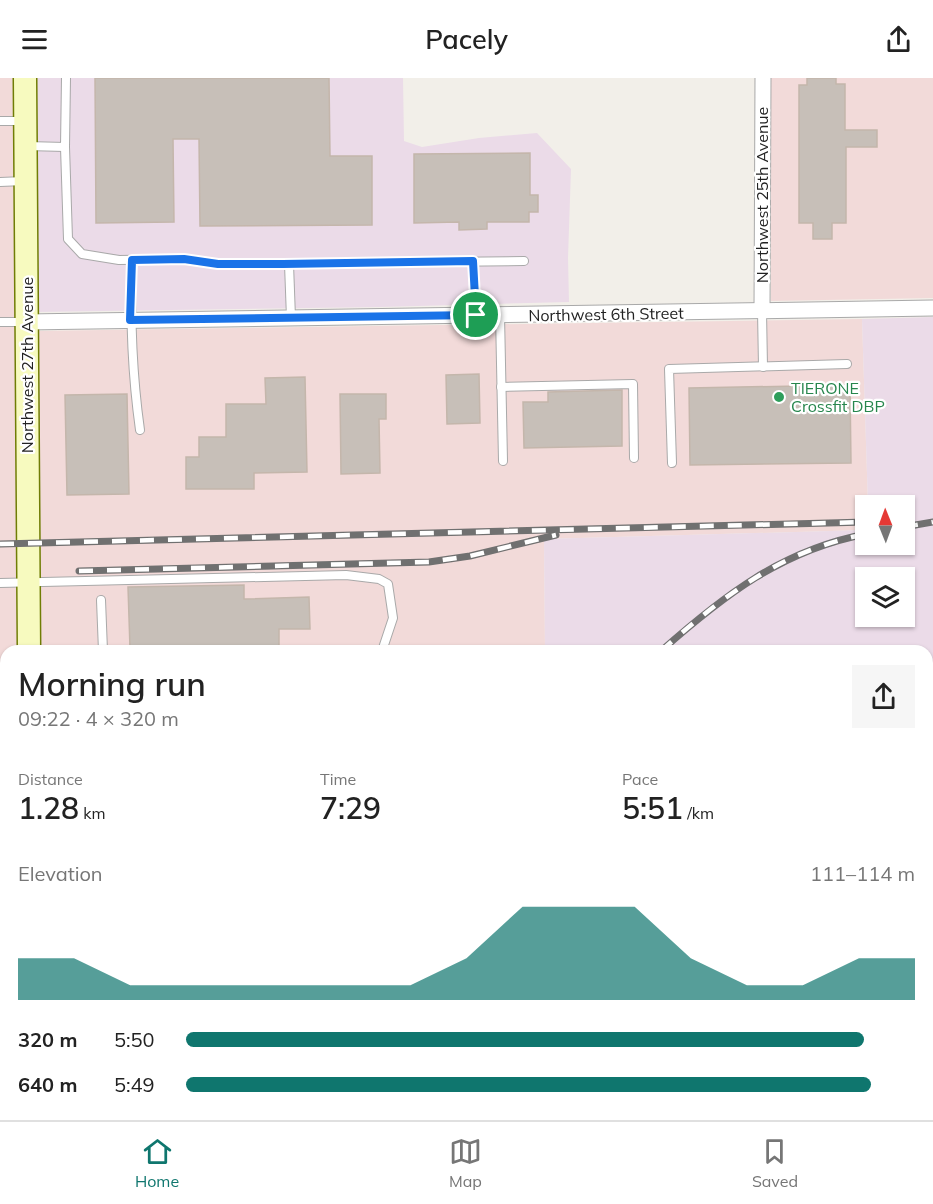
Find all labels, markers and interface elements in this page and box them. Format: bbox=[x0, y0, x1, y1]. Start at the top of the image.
text: Pacely bbox=[425, 22, 508, 56]
icon: menu bbox=[18, 23, 51, 56]
icon: share bbox=[882, 23, 915, 56]
street label: Northwest 25th Avenue bbox=[752, 107, 772, 283]
street label: Northwest 27th Avenue bbox=[17, 277, 37, 453]
pin bbox=[450, 289, 501, 340]
icon: arrive bbox=[459, 298, 492, 331]
street label: Northwest 6th Street bbox=[528, 303, 684, 325]
place label: TIERONE Crossfit DBP bbox=[791, 378, 885, 416]
marker: TIERONE Crossfit DBP bbox=[772, 390, 786, 404]
north arrow bbox=[855, 495, 915, 555]
map controls bbox=[855, 495, 915, 627]
button: layers bbox=[855, 567, 915, 627]
text: Morning run bbox=[18, 663, 206, 704]
button: share bbox=[852, 665, 915, 728]
text: 09:22 · 4 × 320 m bbox=[18, 706, 179, 731]
text: Distance bbox=[18, 769, 83, 789]
text: Time bbox=[320, 769, 356, 789]
text: Pace bbox=[622, 769, 658, 789]
text: 1.28 bbox=[18, 789, 79, 827]
text: 7:29 bbox=[320, 789, 381, 827]
text: 5:51 bbox=[622, 789, 683, 827]
text: km bbox=[79, 803, 106, 823]
text: /km bbox=[683, 803, 714, 823]
text: Elevation bbox=[18, 861, 103, 886]
text: 111–114 m bbox=[810, 861, 915, 886]
text: 320 m bbox=[18, 1027, 77, 1052]
text: 5:50 bbox=[114, 1027, 155, 1052]
text: 640 m bbox=[18, 1072, 77, 1097]
text: 5:49 bbox=[114, 1072, 155, 1097]
tab: Home bbox=[135, 1135, 179, 1191]
tab: Map bbox=[449, 1135, 482, 1191]
tab: Saved bbox=[752, 1135, 798, 1191]

